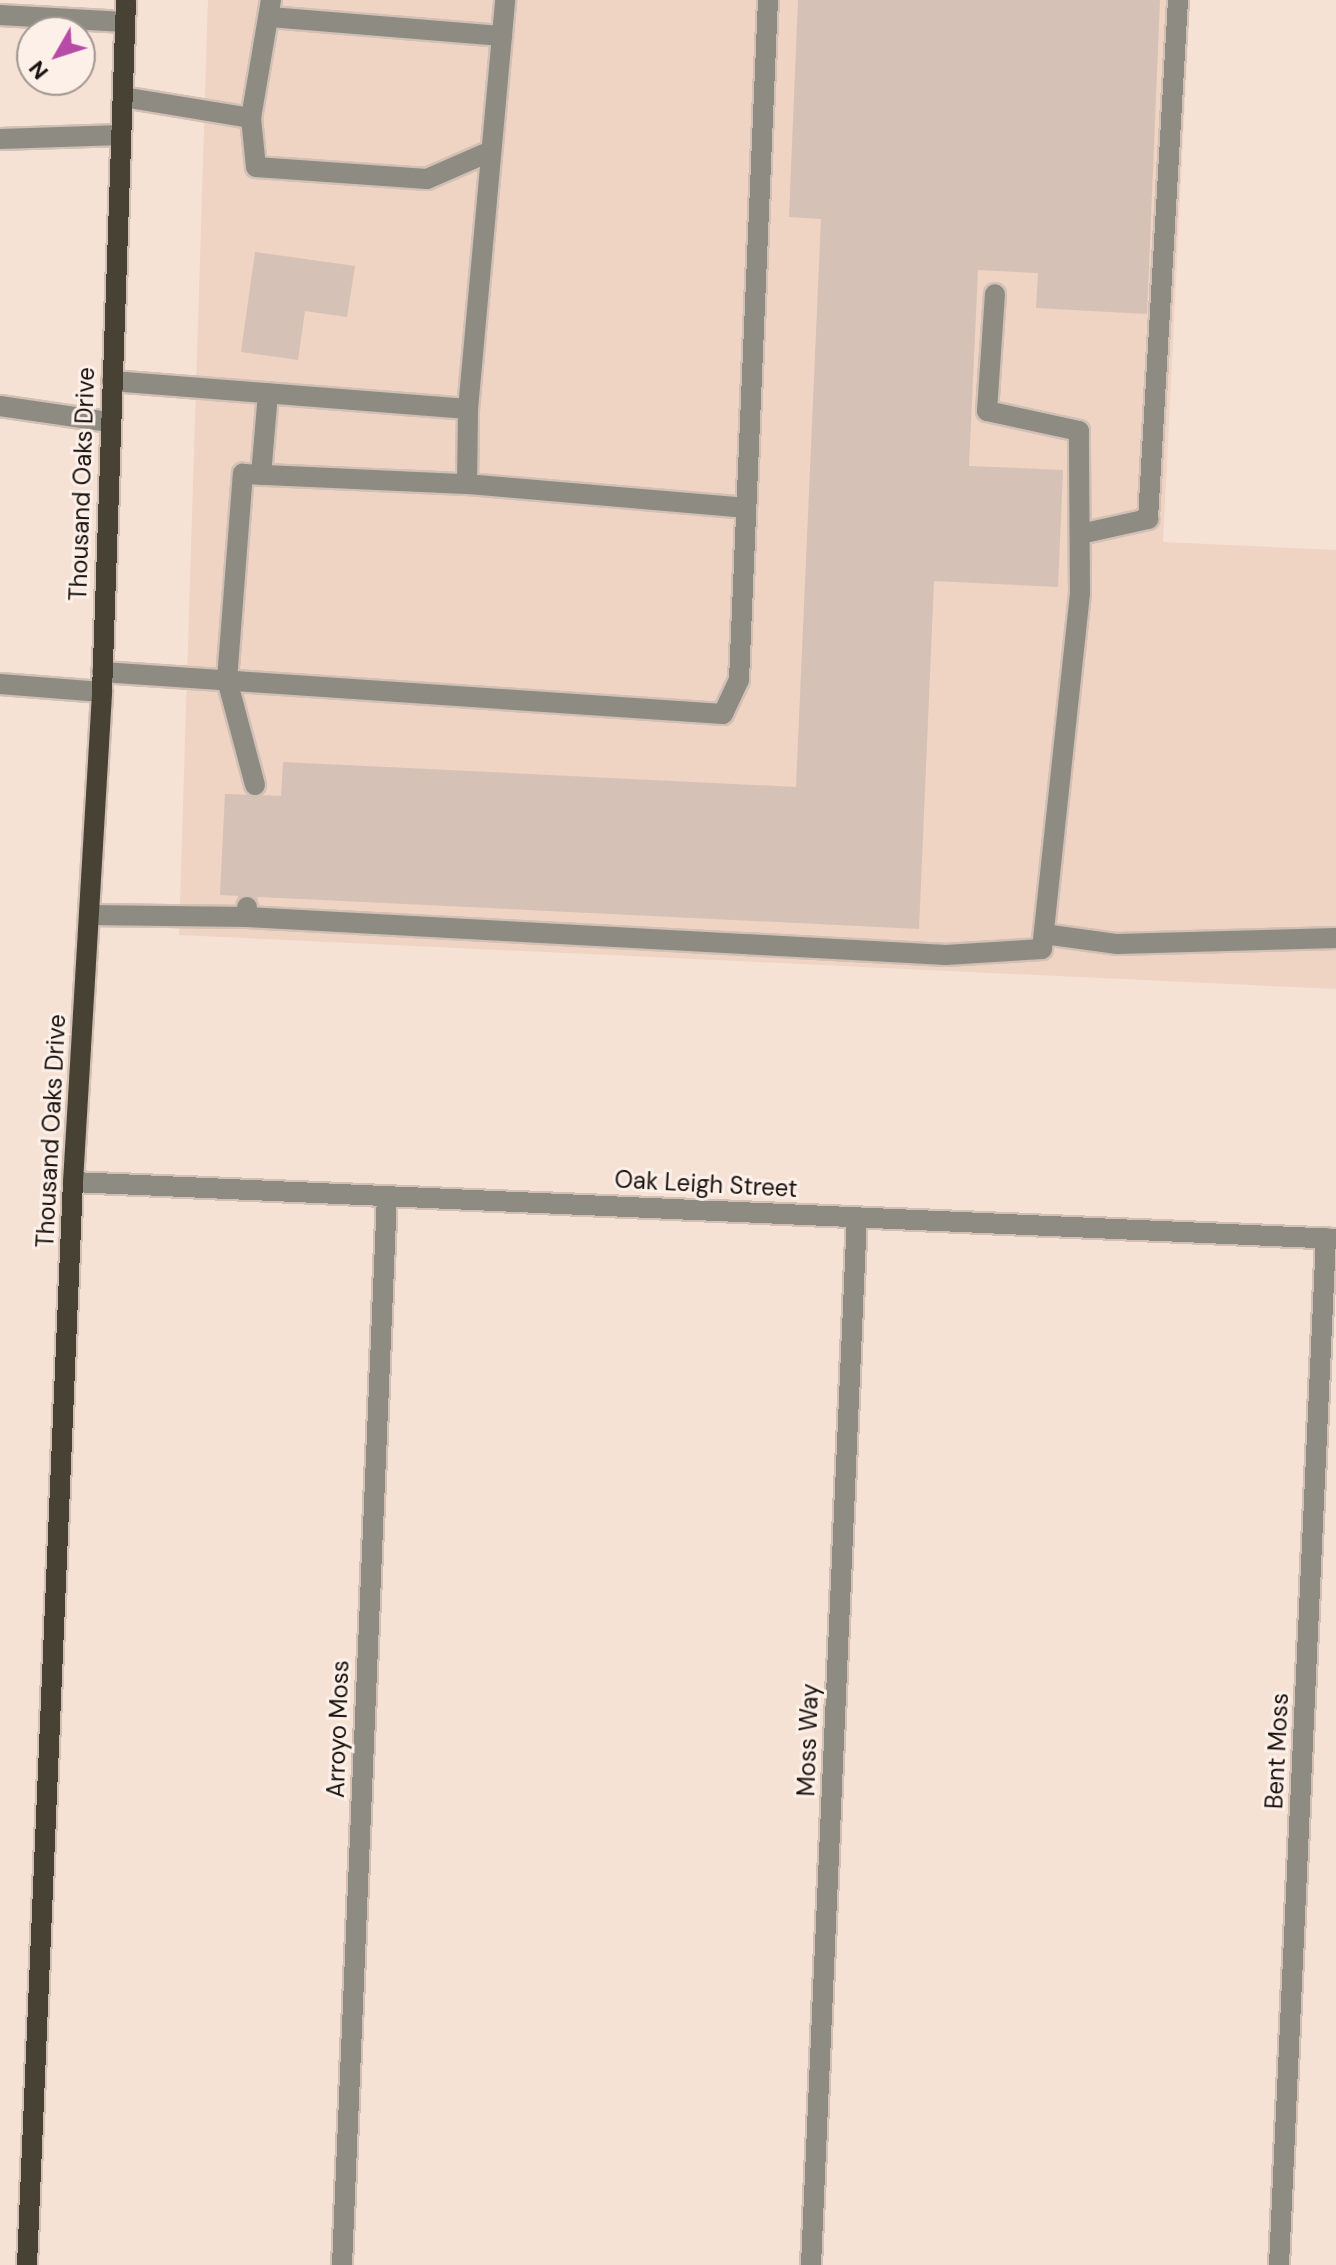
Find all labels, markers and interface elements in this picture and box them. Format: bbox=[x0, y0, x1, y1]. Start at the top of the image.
north arrow bbox=[16, 16, 96, 96]
text: N bbox=[22, 55, 55, 86]
street label: Thousand Oaks Drive bbox=[64, 367, 100, 601]
street label: Thousand Oaks Drive bbox=[31, 1013, 71, 1249]
street label: Oak Leigh Street bbox=[614, 1165, 798, 1203]
street label: Arroyo Moss bbox=[321, 1660, 355, 1798]
street label: Moss Way bbox=[792, 1683, 824, 1797]
street label: Bent Moss bbox=[1260, 1692, 1294, 1810]

